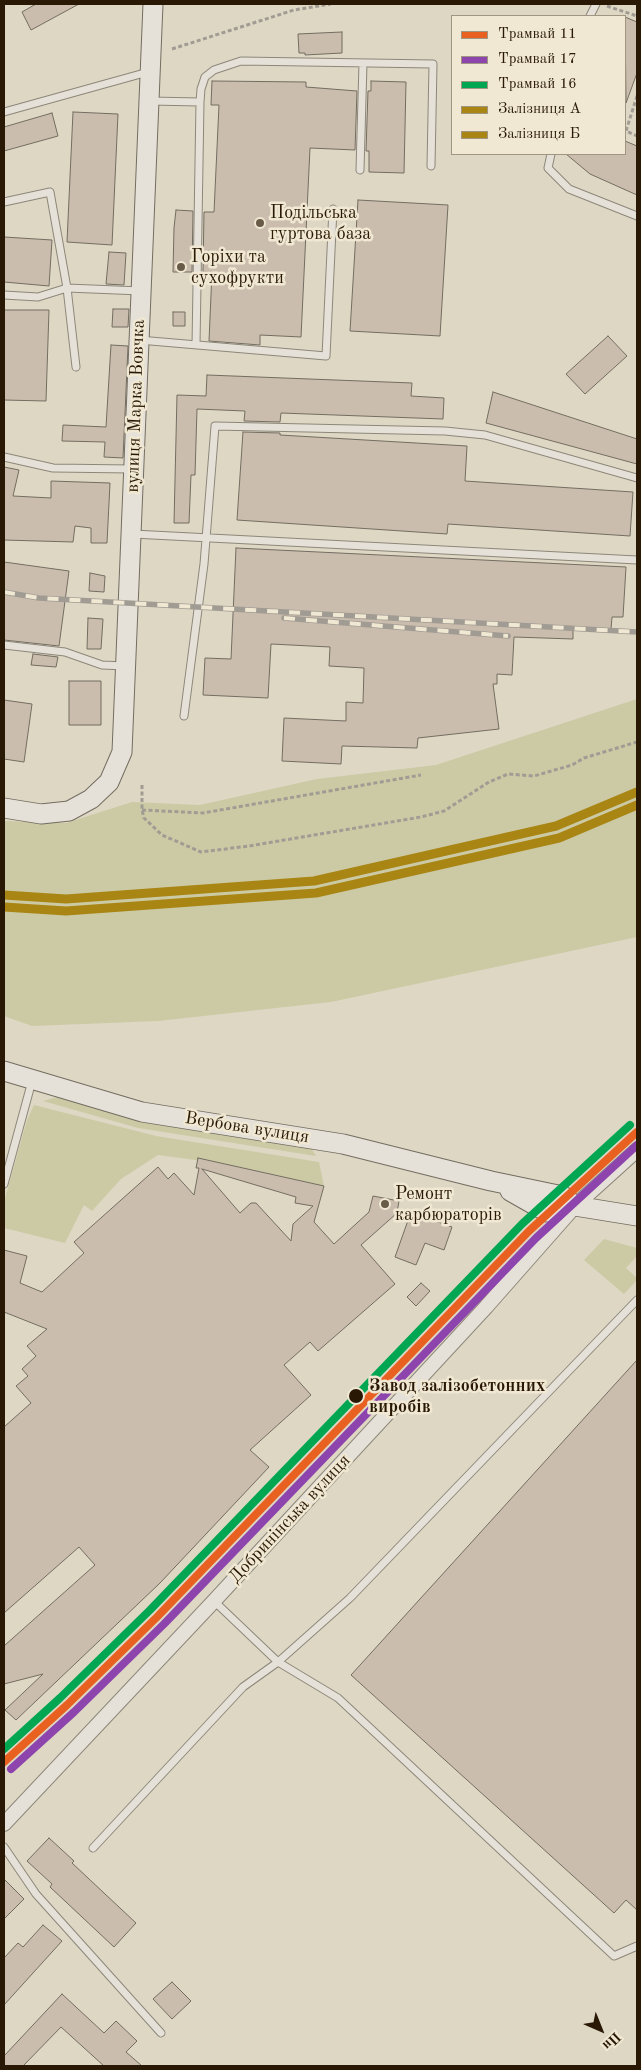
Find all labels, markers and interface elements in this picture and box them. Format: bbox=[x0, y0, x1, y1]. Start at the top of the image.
legend bbox=[451, 15, 626, 155]
text: Трамвай 11 bbox=[498, 27, 577, 42]
text: Трамвай 17 bbox=[498, 52, 577, 67]
text: Трамвай 16 bbox=[498, 77, 577, 92]
text: Залізниця A bbox=[498, 102, 581, 117]
text: Залізниця Б bbox=[498, 127, 580, 142]
place label: Подільська гуртова база bbox=[270, 202, 371, 244]
marker: Подільська гуртова база bbox=[254, 217, 266, 229]
place label: Горіхи та сухофрукти bbox=[191, 246, 284, 288]
marker: Горіхи та сухофрукти bbox=[175, 261, 187, 273]
street label: вулиця Марка Вовчка bbox=[122, 319, 150, 493]
street label: Вербова вулиця bbox=[183, 1108, 311, 1148]
place label: Ремонт карбюраторів bbox=[395, 1183, 502, 1226]
marker: Ремонт карбюраторів bbox=[379, 1198, 391, 1210]
place label: Завод залізобетонних виробів bbox=[369, 1375, 545, 1418]
marker: Завод залізобетонних виробів bbox=[347, 1387, 365, 1405]
street label: Добринінська вулиця bbox=[225, 1450, 355, 1588]
north arrow bbox=[576, 2005, 626, 2055]
text: Пн bbox=[600, 2029, 623, 2053]

